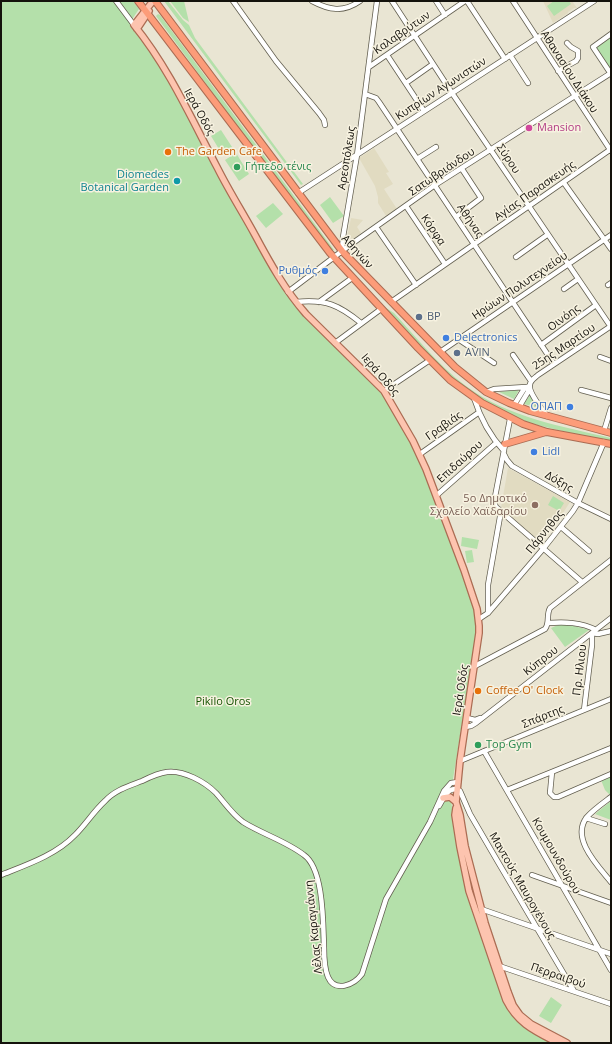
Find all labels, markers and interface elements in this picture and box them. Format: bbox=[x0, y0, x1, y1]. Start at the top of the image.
street label: Καλαβρύτων bbox=[371, 9, 433, 57]
street label: Αθανασίου Διάκου bbox=[537, 28, 601, 116]
street label: Κυπρίων Αγωνιστών bbox=[393, 55, 489, 123]
street label: Ιερά Οδός bbox=[181, 86, 217, 138]
place label: Mansion bbox=[537, 121, 581, 135]
marker: Mansion bbox=[524, 123, 534, 133]
street label: Αρεοπόλεως bbox=[335, 125, 359, 191]
street label: Σύρου bbox=[493, 142, 523, 176]
place label: The Garden Cafe bbox=[176, 145, 262, 159]
street label: Σατωβριάνδου bbox=[407, 145, 477, 199]
marker: The Garden Cafe bbox=[163, 147, 173, 157]
street label: Αγίας Παρασκευής bbox=[492, 158, 578, 224]
place label: Γήπεδο τένις bbox=[245, 160, 311, 174]
marker: Γήπεδο τένις bbox=[232, 162, 242, 172]
place label: Diomedes Botanical Garden bbox=[80, 168, 169, 194]
marker: Diomedes Botanical Garden bbox=[172, 176, 182, 186]
street label: Αθήνας bbox=[454, 201, 486, 241]
street label: Κόρφα bbox=[418, 212, 448, 248]
street label: Αθηνών bbox=[339, 232, 375, 272]
street label: Ηρώων Πολυτεχνείου bbox=[470, 249, 570, 323]
place label: Ρυθμός bbox=[278, 264, 317, 278]
marker: Ρυθμός bbox=[320, 266, 330, 276]
street label: Οινόης bbox=[545, 302, 583, 334]
place label: BP bbox=[427, 310, 441, 324]
marker: BP bbox=[414, 312, 424, 322]
street label: 25ης Μαρτίου bbox=[530, 321, 598, 373]
place label: Delectronics bbox=[454, 331, 517, 345]
marker: Delectronics bbox=[441, 333, 451, 343]
place label: AVIN bbox=[465, 346, 490, 360]
marker: AVIN bbox=[452, 348, 462, 358]
street label: Ιερά Οδός bbox=[358, 351, 402, 399]
place label: ΟΠΑΠ bbox=[530, 400, 562, 414]
marker: ΟΠΑΠ bbox=[565, 402, 575, 412]
street label: Γραβιάς bbox=[423, 409, 465, 443]
street label: Επιδαύρου bbox=[434, 438, 486, 486]
place label: Lidl bbox=[542, 445, 560, 459]
marker: Lidl bbox=[529, 447, 539, 457]
street label: Δόξης bbox=[543, 469, 575, 495]
place label: 5ο Δημοτικό Σχολείο Χαϊδαρίου bbox=[430, 492, 527, 518]
marker: 5ο Δημοτικό Σχολείο Χαϊδαρίου bbox=[530, 500, 540, 510]
street label: Πάρνηθος bbox=[523, 507, 567, 557]
street label: Κύπρου bbox=[521, 643, 561, 679]
street label: Πρ. Ηλιου bbox=[570, 644, 590, 696]
street label: Ιερά Οδός bbox=[450, 663, 472, 717]
place label: Coffee O' Clock bbox=[486, 684, 563, 698]
marker: Coffee O' Clock bbox=[473, 686, 483, 696]
park label: Pikilo Oros bbox=[195, 695, 251, 709]
street label: Σπάρτης bbox=[520, 703, 566, 731]
place label: Top Gym bbox=[486, 738, 532, 752]
marker: Top Gym bbox=[473, 740, 483, 750]
street label: Κουμουνδούρου bbox=[529, 815, 583, 897]
street label: Μαντούς Μαυρογένους bbox=[486, 830, 558, 942]
street label: Λέλας Καραγιάννη bbox=[303, 879, 325, 975]
street label: Περραιβού bbox=[529, 960, 587, 992]

